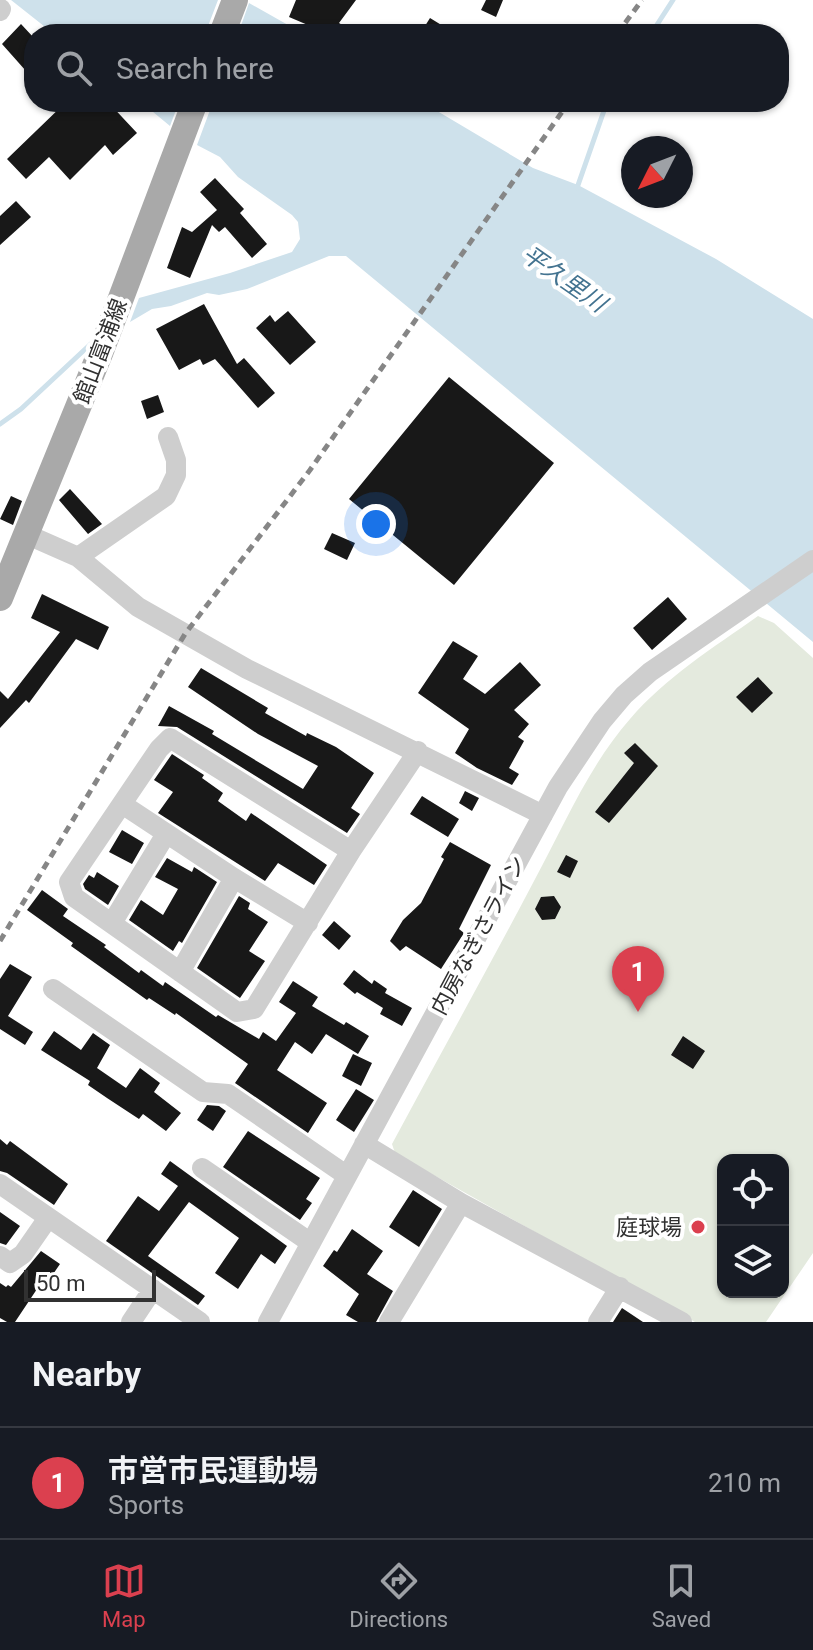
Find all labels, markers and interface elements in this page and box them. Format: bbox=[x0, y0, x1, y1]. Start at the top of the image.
search box bbox=[24, 24, 789, 112]
icon: search bbox=[52, 46, 96, 90]
text: Search here bbox=[116, 51, 274, 86]
north arrow bbox=[621, 136, 693, 208]
water label: 平久里川 bbox=[517, 240, 614, 320]
street label: 館山富浦線 bbox=[69, 295, 132, 407]
your location bbox=[356, 504, 396, 544]
street label: 内房なぎさライン bbox=[426, 852, 531, 1019]
pin: 1 bbox=[612, 946, 664, 1012]
map controls bbox=[717, 1154, 789, 1298]
button: locate bbox=[717, 1154, 789, 1226]
place label: 庭球場 bbox=[616, 1215, 682, 1240]
marker: 庭球場 bbox=[689, 1218, 707, 1236]
button: layers bbox=[717, 1226, 789, 1298]
scale bar bbox=[24, 1266, 156, 1302]
text: 50 m bbox=[36, 1271, 85, 1296]
text: Nearby bbox=[32, 1354, 141, 1394]
text: 市営市民運動場 bbox=[108, 1453, 318, 1488]
text: 1 bbox=[51, 1468, 65, 1498]
text: 210 m bbox=[708, 1468, 781, 1498]
text: Sports bbox=[108, 1490, 184, 1520]
tab: Map bbox=[102, 1559, 146, 1632]
tab: Directions bbox=[349, 1559, 448, 1632]
tab: Saved bbox=[652, 1559, 711, 1632]

